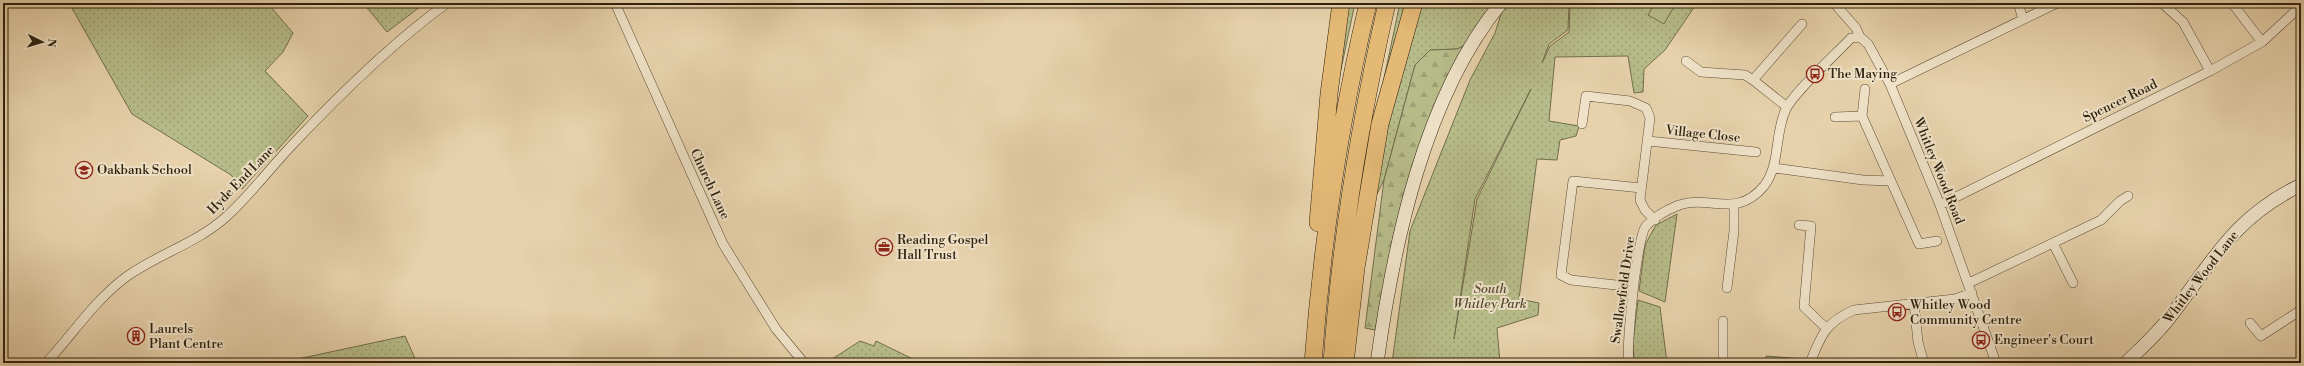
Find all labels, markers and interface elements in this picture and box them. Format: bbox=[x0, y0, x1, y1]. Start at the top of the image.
north arrow bbox=[22, 22, 62, 62]
text: N bbox=[44, 38, 58, 48]
bus stop icon: The Maying bbox=[1805, 64, 1825, 84]
place label: The Maying bbox=[1828, 66, 1897, 82]
street label: Spencer Road bbox=[2080, 76, 2160, 126]
street label: Whitley Wood Road bbox=[1910, 114, 1968, 227]
street label: Village Close bbox=[1664, 122, 1742, 146]
street label: Hyde End Lane bbox=[204, 142, 278, 218]
street label: Church Lane bbox=[687, 146, 733, 222]
school or university icon: Oakbank School bbox=[74, 160, 94, 180]
place label: Oakbank School bbox=[97, 162, 192, 178]
street label: Whitley Wood Lane bbox=[2159, 227, 2242, 327]
place label: Reading Gospel Hall Trust bbox=[897, 232, 989, 263]
street label: Swallowfield Drive bbox=[1608, 235, 1639, 345]
office icon: Reading Gospel Hall Trust bbox=[874, 237, 894, 257]
park label: South Whitley Park bbox=[1453, 281, 1527, 312]
place label: Whitley Wood Community Centre bbox=[1909, 297, 2022, 328]
bus stop icon: Whitley Wood Community Centre bbox=[1887, 302, 1907, 322]
place label: Laurels Plant Centre bbox=[149, 321, 224, 352]
building icon: Laurels Plant Centre bbox=[126, 326, 146, 346]
bus stop icon: Engineer's Court bbox=[1971, 330, 1991, 350]
place label: Engineer's Court bbox=[1994, 332, 2094, 348]

